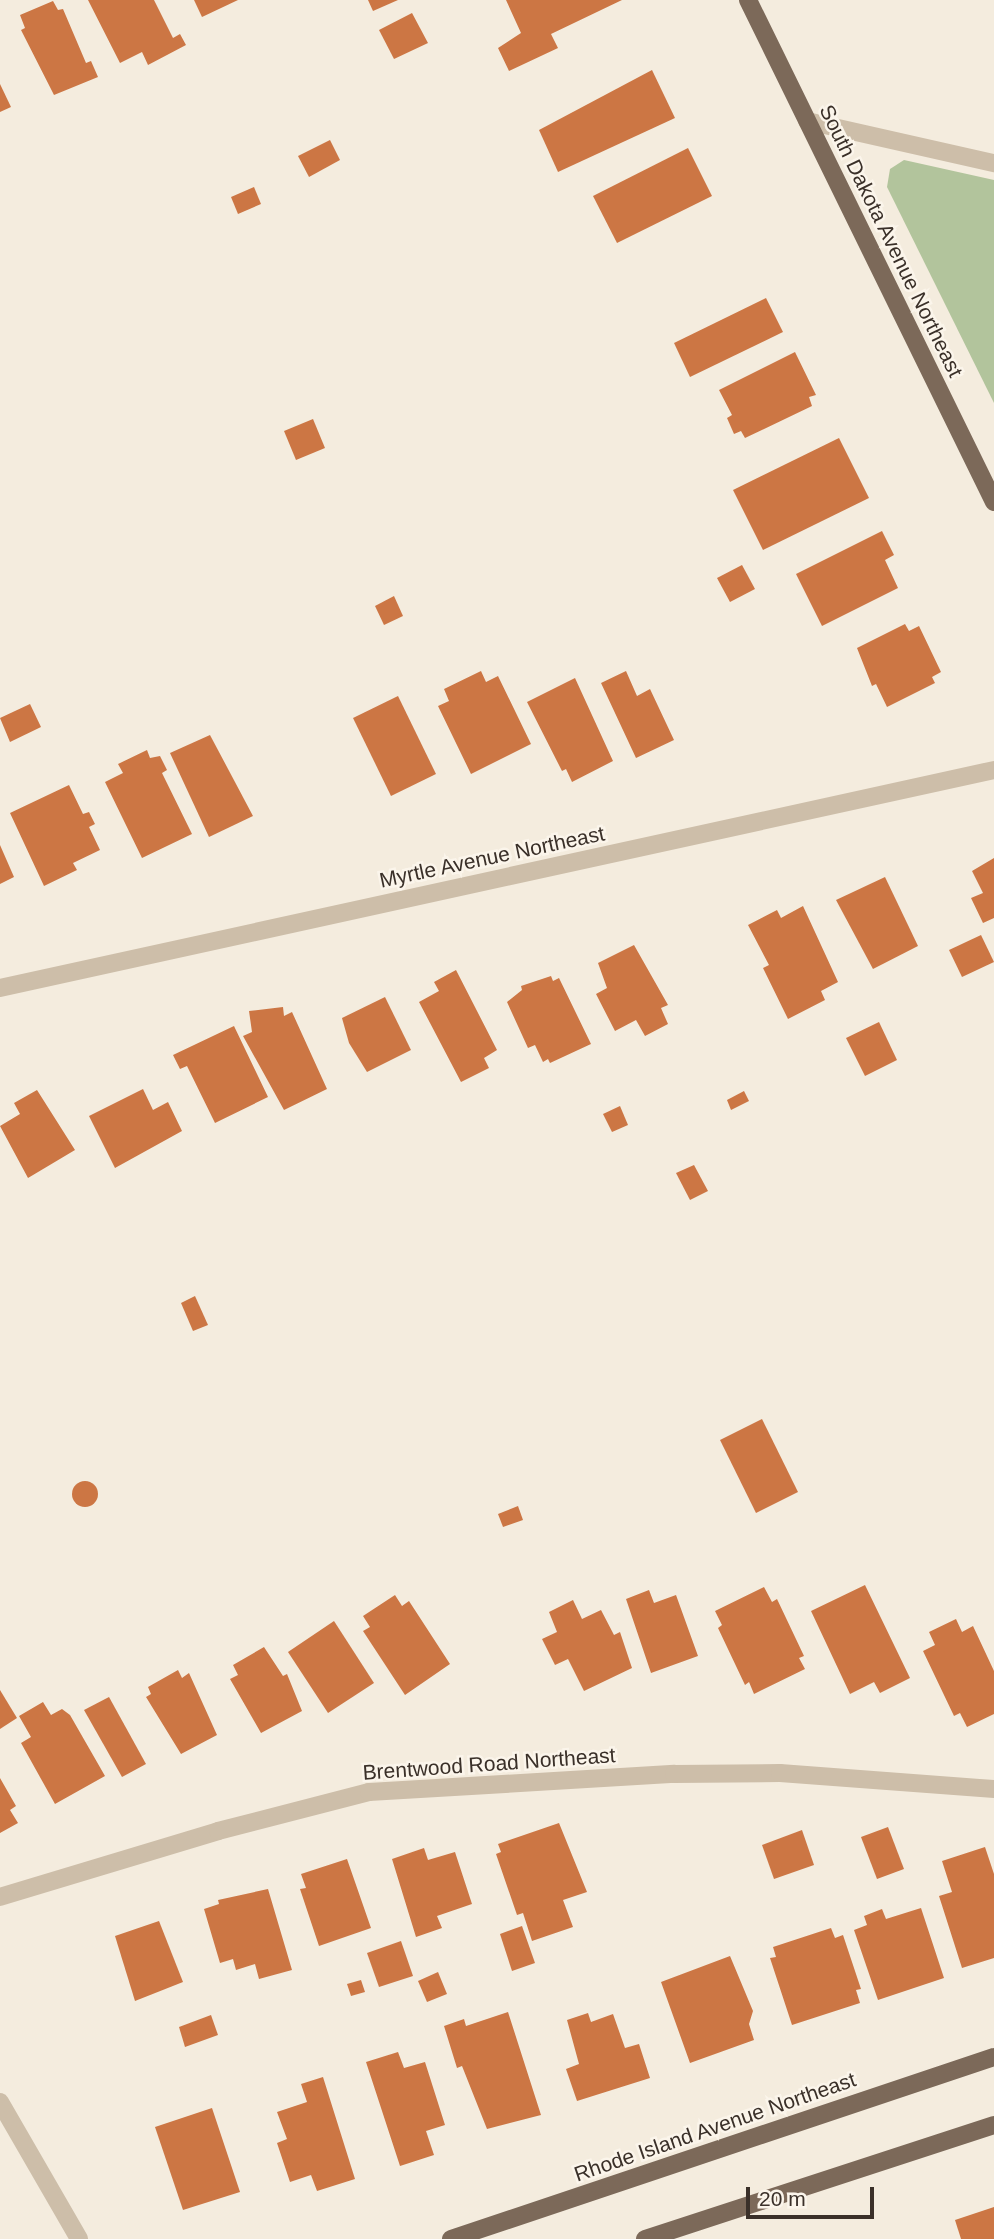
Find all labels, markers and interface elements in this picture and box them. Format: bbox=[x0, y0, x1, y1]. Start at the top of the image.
street label: South Dakota Avenue Northeast bbox=[814, 100, 968, 382]
street label: Myrtle Avenue Northeast bbox=[377, 821, 607, 893]
street label: Brentwood Road Northeast bbox=[362, 1743, 616, 1785]
street label: Rhode Island Avenue Northeast bbox=[570, 2067, 860, 2187]
scale bar bbox=[749, 2172, 877, 2216]
text: 20 m bbox=[759, 2187, 806, 2210]

